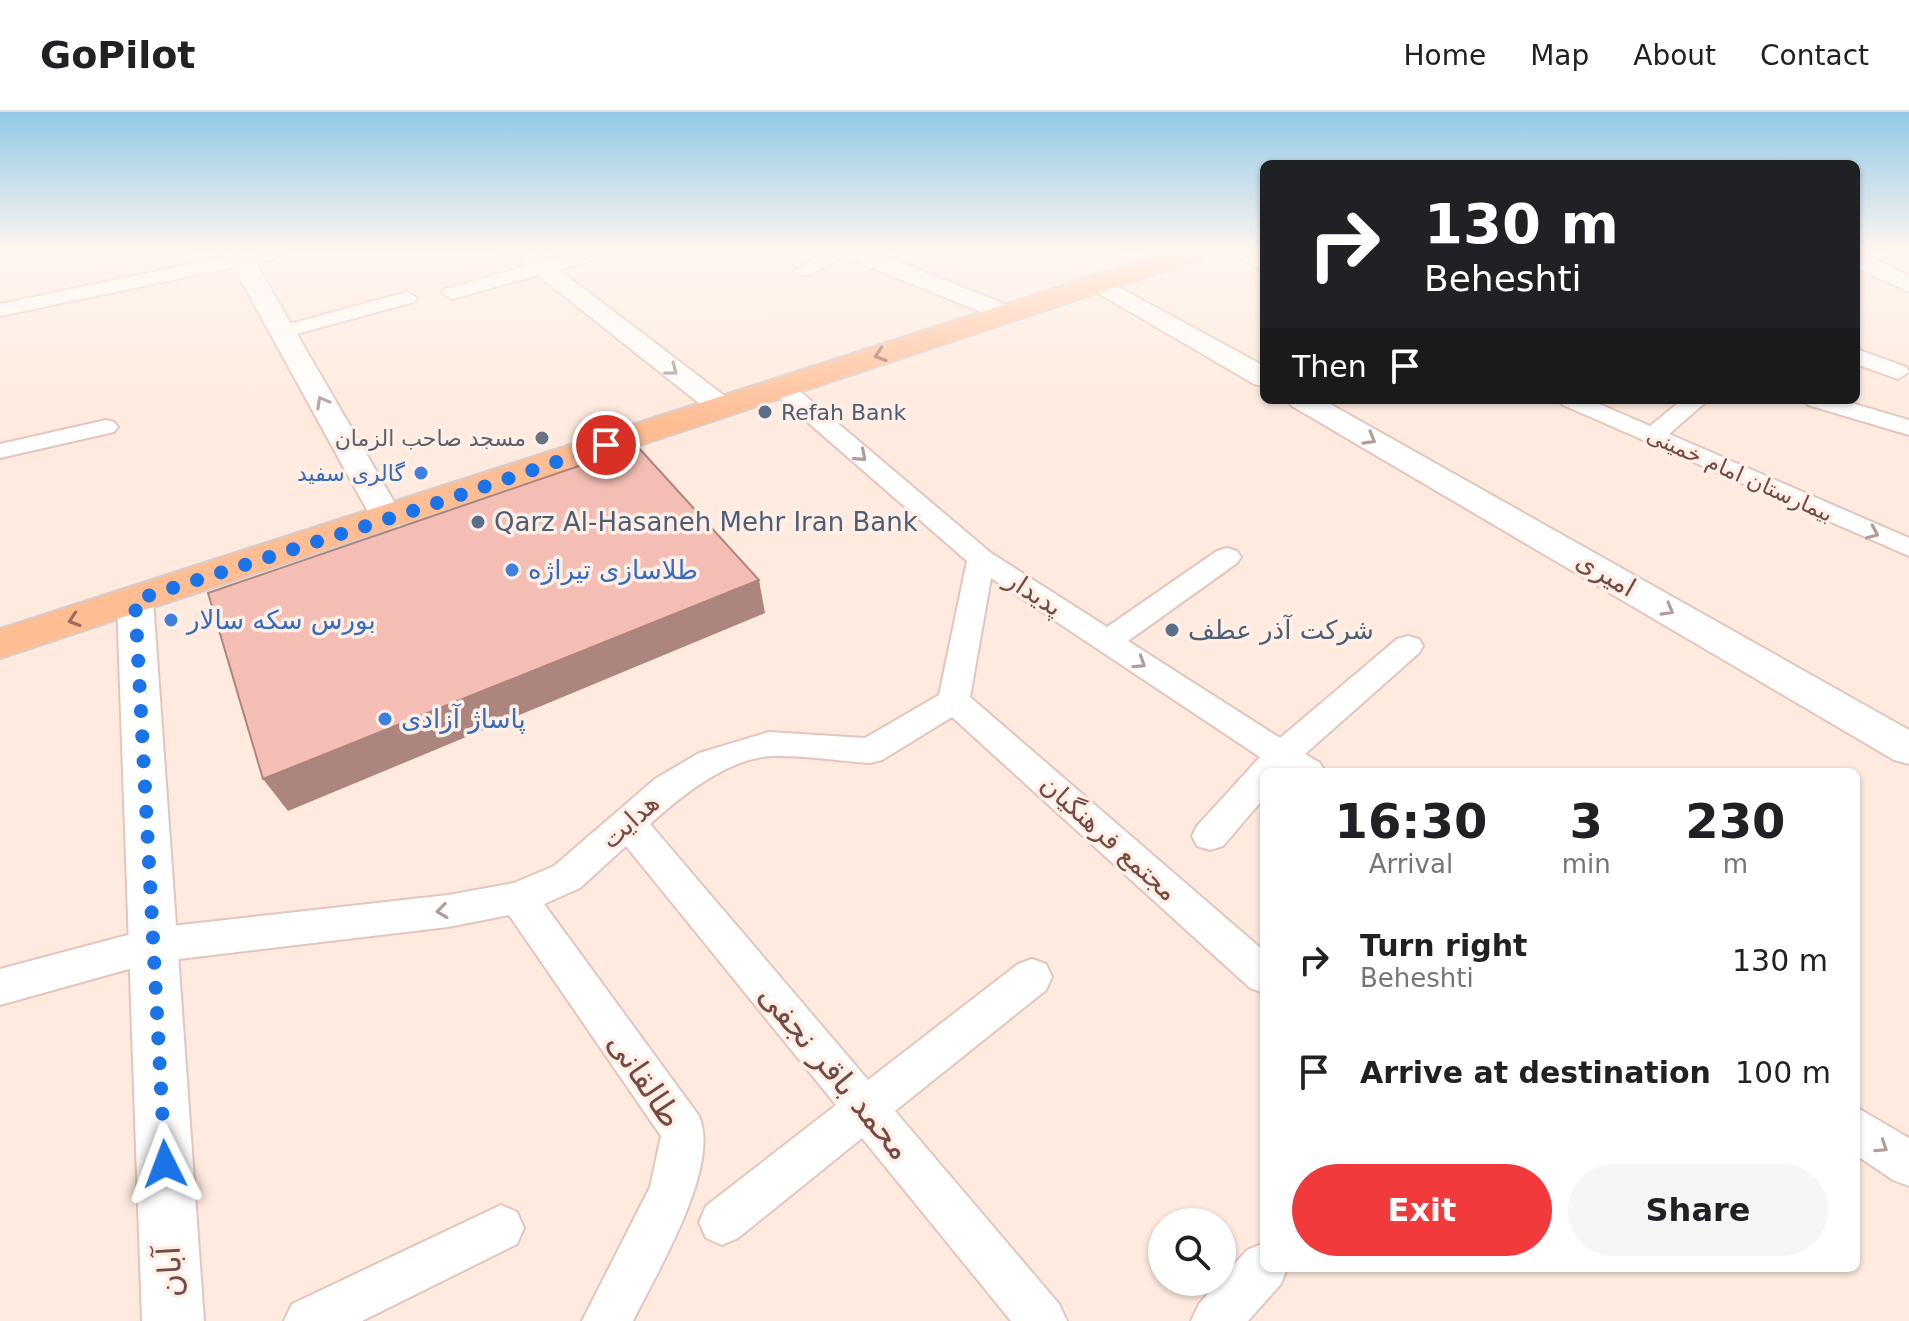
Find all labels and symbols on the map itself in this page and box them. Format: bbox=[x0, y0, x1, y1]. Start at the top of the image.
one-way arrow bbox=[873, 346, 887, 362]
one-way arrow bbox=[663, 360, 678, 374]
one-way arrow bbox=[316, 397, 332, 411]
place label: Refah Bank bbox=[781, 400, 907, 425]
marker: Refah Bank bbox=[756, 403, 774, 421]
pin bbox=[572, 411, 640, 479]
street label: بیمارستان امام خمینی bbox=[1643, 422, 1837, 527]
place label: مسجد صاحب الزمان bbox=[335, 426, 526, 451]
marker: مسجد صاحب الزمان bbox=[533, 429, 551, 447]
one-way arrow bbox=[1361, 429, 1376, 445]
one-way arrow bbox=[852, 446, 866, 461]
place label: گالری سفید bbox=[297, 461, 406, 486]
marker: گالری سفید bbox=[412, 464, 430, 482]
place label: Qarz Al-Hasaneh Mehr Iran Bank bbox=[494, 507, 918, 537]
marker: Qarz Al-Hasaneh Mehr Iran Bank bbox=[469, 513, 487, 531]
one-way arrow bbox=[1865, 523, 1880, 539]
street label: امیری bbox=[1570, 545, 1641, 604]
place label: طلاسازی تیراژه bbox=[528, 555, 698, 586]
marker: طلاسازی تیراژه bbox=[503, 561, 521, 579]
street label: پدیدار bbox=[998, 563, 1068, 622]
one-way arrow bbox=[1659, 600, 1674, 616]
place label: بورس سکه سالار bbox=[185, 605, 376, 636]
one-way arrow bbox=[68, 611, 81, 627]
marker: بورس سکه سالار bbox=[162, 611, 180, 629]
place label: شرکت آذر عطف bbox=[1188, 614, 1374, 646]
marker: شرکت آذر عطف bbox=[1163, 621, 1181, 639]
one-way arrow bbox=[1132, 653, 1146, 668]
place label: پاساژ آزادی bbox=[401, 703, 526, 734]
marker: پاساژ آزادی bbox=[376, 710, 394, 728]
street label: مجتمع فرهنگیان bbox=[1034, 769, 1183, 908]
street label: هدایت bbox=[595, 787, 665, 855]
one-way arrow bbox=[435, 903, 448, 920]
street label: محمد باقر نجفی bbox=[751, 976, 919, 1168]
street label: طالقانی bbox=[599, 1025, 691, 1135]
position arrow bbox=[123, 1122, 207, 1206]
one-way arrow bbox=[1874, 1137, 1888, 1152]
street label: آبان bbox=[149, 1243, 190, 1299]

